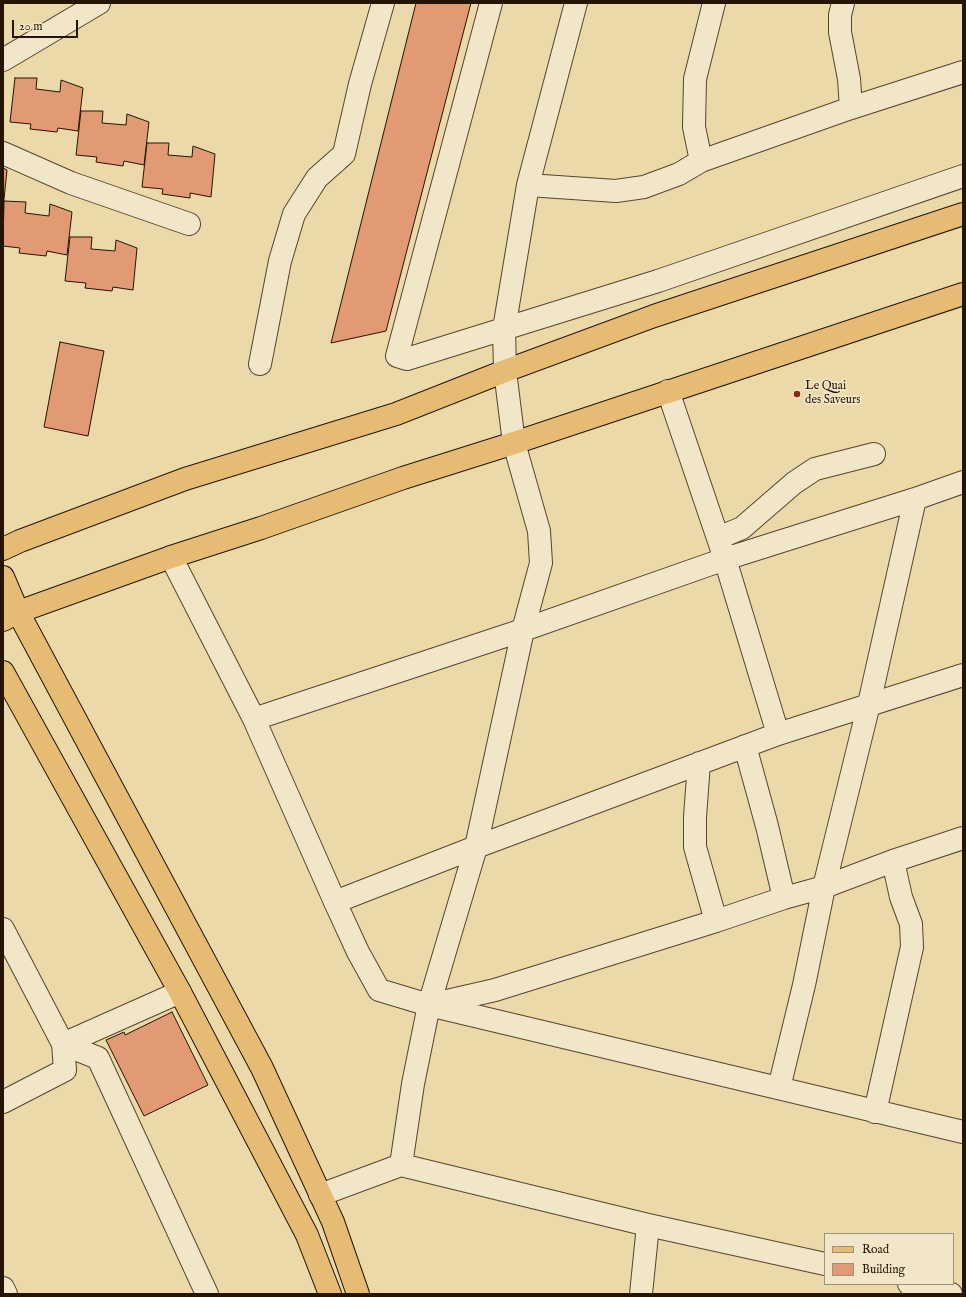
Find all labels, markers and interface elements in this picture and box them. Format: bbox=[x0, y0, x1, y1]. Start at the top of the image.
scale bar bbox=[14, 12, 80, 38]
text: 20 m bbox=[19, 19, 42, 34]
place label: Le Quai des Saveurs bbox=[805, 380, 861, 408]
marker: Le Quai des Saveurs bbox=[792, 389, 802, 399]
legend bbox=[824, 1233, 954, 1285]
text: Road bbox=[862, 1242, 889, 1257]
text: Building bbox=[862, 1262, 905, 1277]

